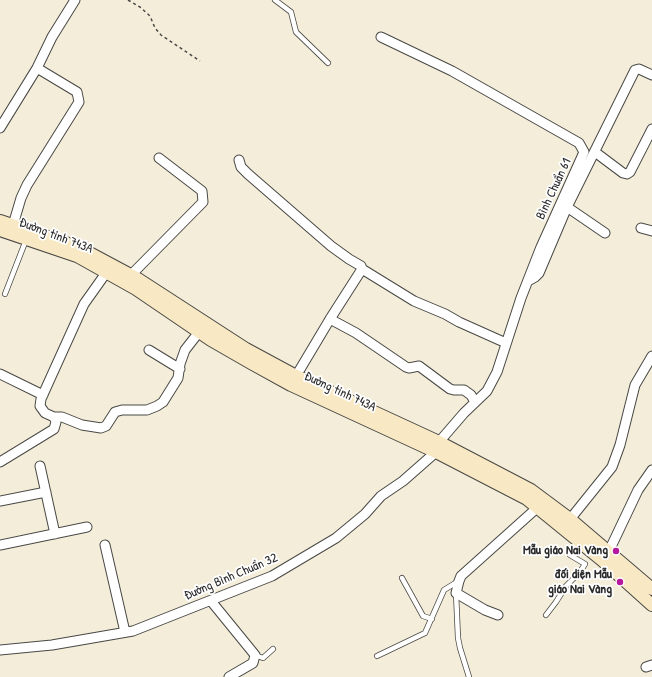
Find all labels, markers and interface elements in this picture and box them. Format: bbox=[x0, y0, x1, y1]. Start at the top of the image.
street label: Bình Chuẩn 61 bbox=[533, 156, 575, 222]
street label: Đường tỉnh 743A bbox=[17, 215, 95, 257]
street label: Đường tỉnh 743A bbox=[302, 369, 378, 415]
place label: Mẫu giáo Nai Vàng bbox=[523, 543, 608, 559]
marker: Mẫu giáo Nai Vàng bbox=[611, 546, 621, 556]
street label: Đường Bình Chuẩn 32 bbox=[182, 550, 280, 604]
place label: đối diện Mẫu giáo Nai Vàng bbox=[548, 567, 612, 598]
marker: đối diện Mẫu giáo Nai Vàng bbox=[615, 577, 625, 587]

